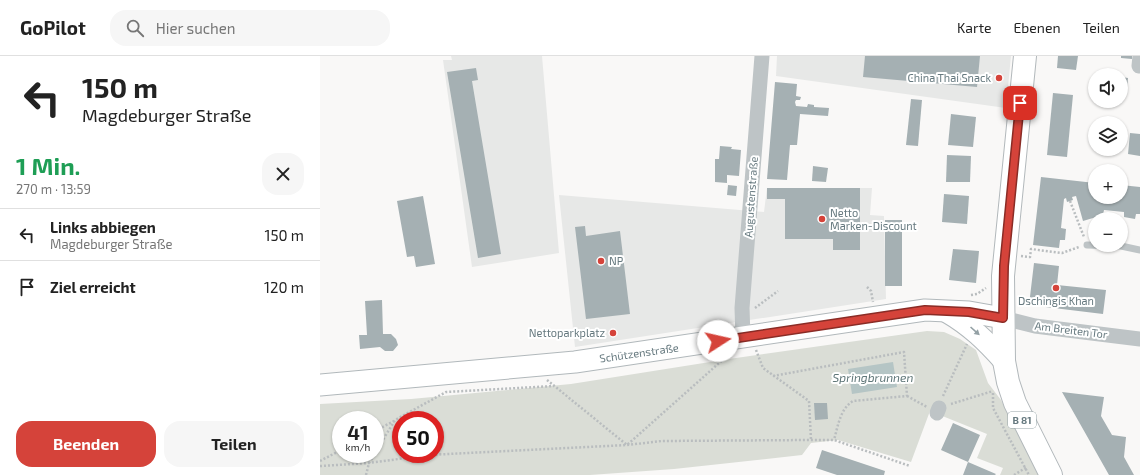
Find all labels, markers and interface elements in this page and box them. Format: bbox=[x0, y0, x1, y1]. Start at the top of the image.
search box bbox=[110, 10, 390, 46]
text: GoPilot bbox=[20, 16, 86, 39]
icon: search bbox=[124, 17, 146, 39]
text: Hier suchen bbox=[156, 19, 236, 37]
text: Karte bbox=[957, 19, 992, 36]
text: Ebenen bbox=[1014, 19, 1061, 36]
text: Teilen bbox=[1083, 19, 1120, 36]
map controls bbox=[1088, 68, 1128, 252]
button: sound bbox=[1088, 68, 1128, 108]
text: 150 m bbox=[82, 70, 158, 104]
place label: China Thai Snack bbox=[907, 71, 991, 84]
icon: left bbox=[16, 72, 68, 124]
marker: China Thai Snack bbox=[994, 73, 1004, 83]
pin bbox=[1003, 86, 1037, 120]
icon: arrive bbox=[1009, 92, 1031, 114]
text: Magdeburger Straße bbox=[82, 104, 252, 126]
button: layers bbox=[1088, 116, 1128, 156]
text: 1 Min. bbox=[16, 151, 80, 180]
button: close bbox=[262, 153, 304, 195]
street label: Augustenstraße bbox=[741, 156, 760, 238]
button: + bbox=[1088, 164, 1128, 204]
text: 270 m · 13:59 bbox=[16, 181, 91, 197]
place label: Netto Marken-Discount bbox=[830, 206, 917, 232]
button: − bbox=[1088, 212, 1128, 252]
marker: Netto Marken-Discount bbox=[817, 214, 827, 224]
text: Links abbiegen bbox=[50, 218, 156, 236]
icon: left bbox=[16, 224, 38, 246]
text: 150 m bbox=[264, 226, 304, 244]
text: Magdeburger Straße bbox=[50, 236, 172, 252]
place label: NP bbox=[609, 254, 623, 267]
marker: NP bbox=[596, 256, 606, 266]
icon: arrive bbox=[16, 276, 38, 298]
text: Ziel erreicht bbox=[50, 278, 136, 296]
text: 120 m bbox=[264, 278, 304, 296]
marker: Dschingis Khan bbox=[1051, 283, 1061, 293]
place label: Dschingis Khan bbox=[1018, 294, 1094, 307]
street label: Am Breiten Tor bbox=[1034, 319, 1109, 340]
position arrow bbox=[697, 320, 739, 362]
place label: Nettoparkplatz bbox=[529, 326, 605, 339]
one-way arrow bbox=[970, 326, 980, 336]
marker: Nettoparkplatz bbox=[608, 328, 618, 338]
street label: Schützenstraße bbox=[598, 340, 679, 364]
water label: Springbrunnen bbox=[833, 370, 914, 384]
speed limit sign: 50 bbox=[392, 411, 444, 463]
road number: B 81 bbox=[1008, 412, 1036, 428]
text: 41 bbox=[347, 420, 369, 444]
button: Beenden bbox=[16, 421, 156, 467]
button: Teilen bbox=[164, 421, 304, 467]
text: km/h bbox=[346, 441, 370, 453]

